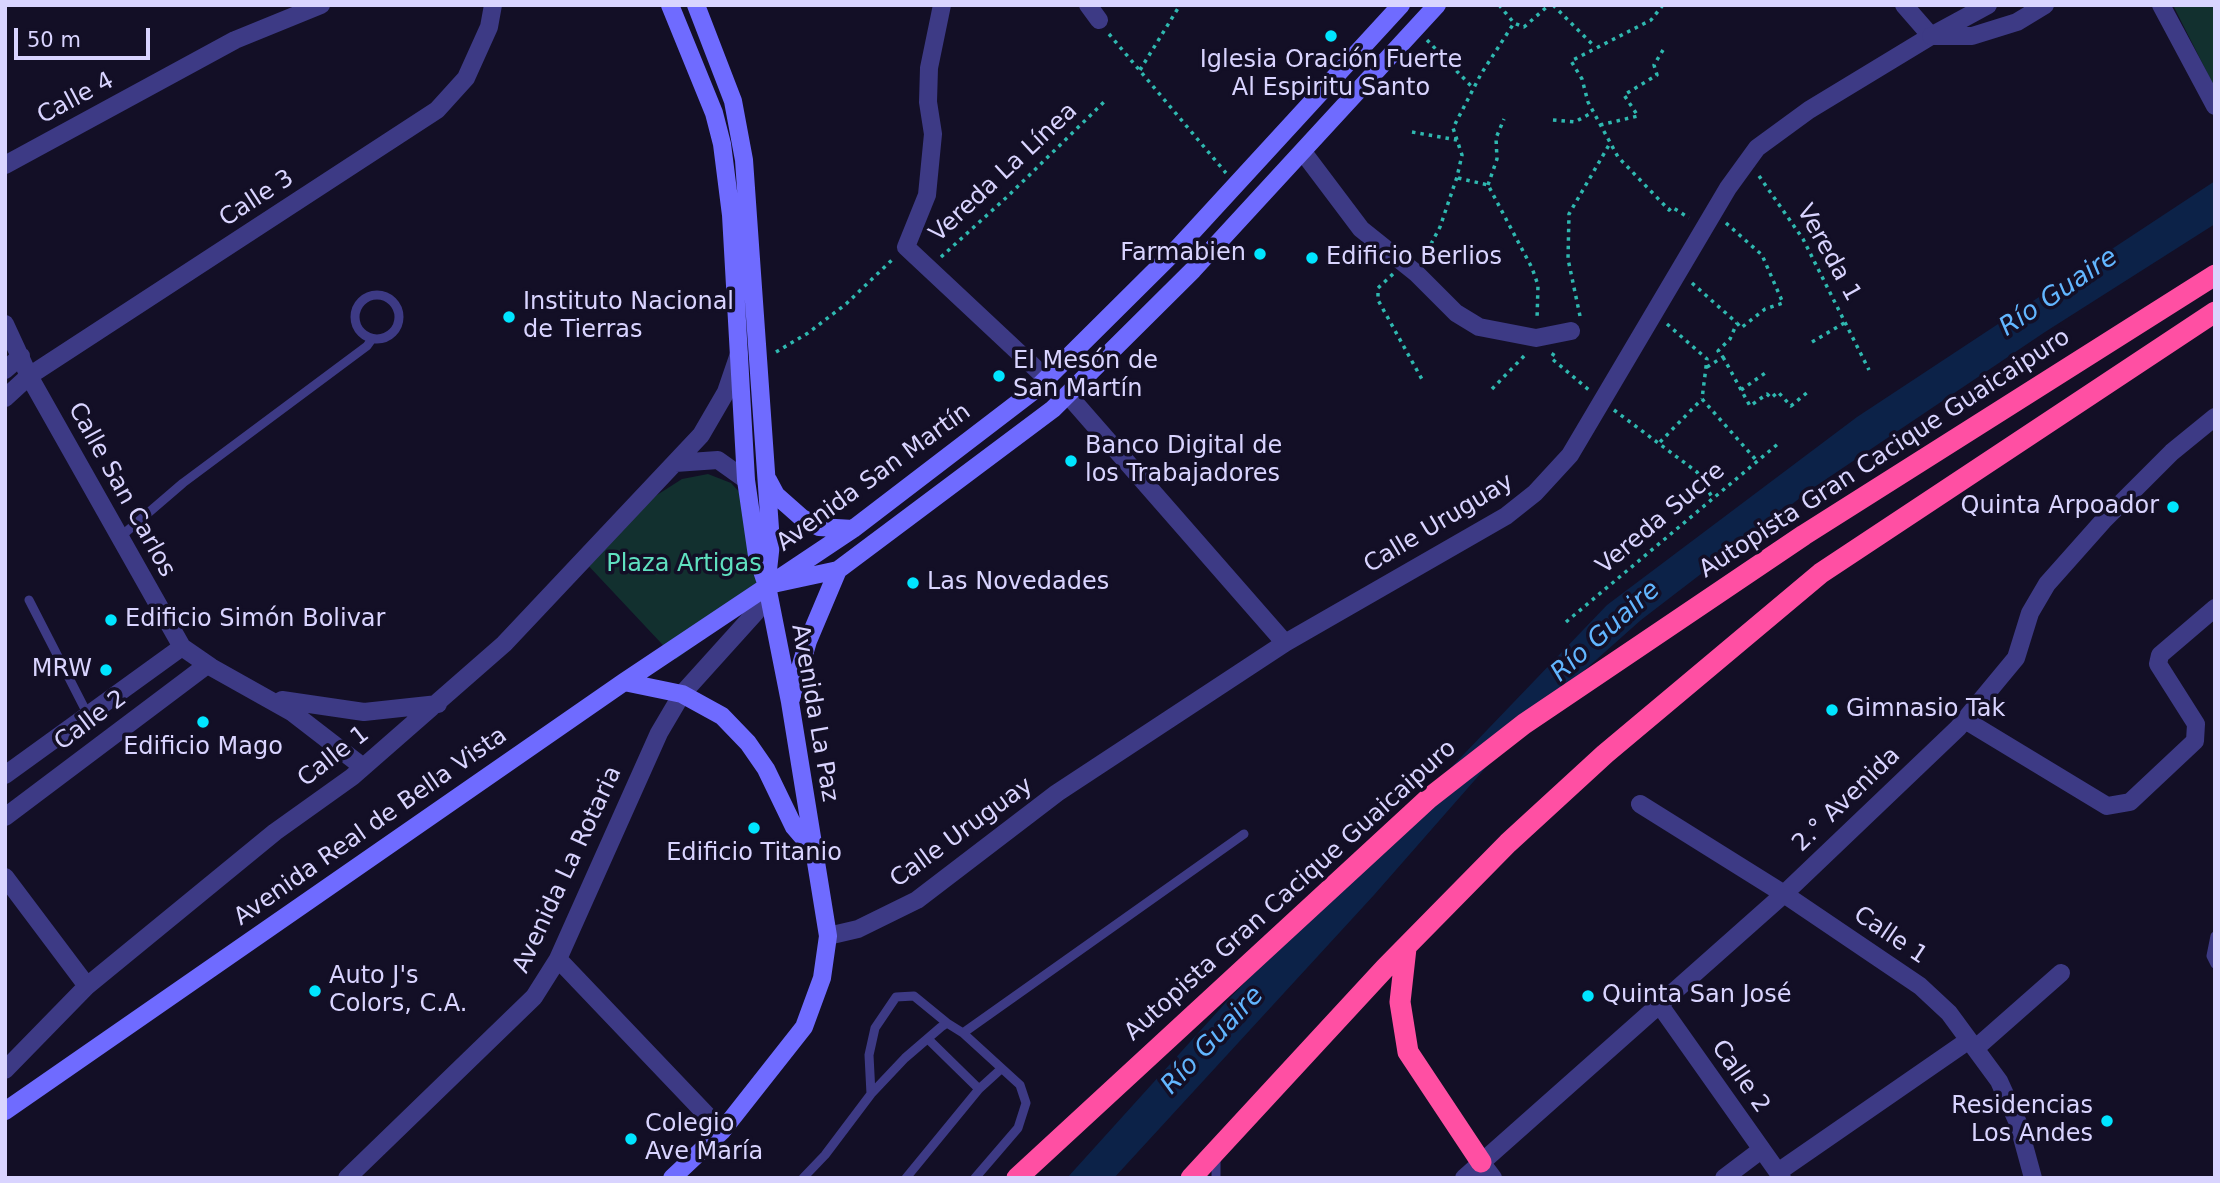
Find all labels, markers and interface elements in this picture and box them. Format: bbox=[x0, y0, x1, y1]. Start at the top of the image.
scale bar bbox=[18, 14, 154, 58]
text: 50 m bbox=[27, 28, 81, 52]
marker: Iglesia Oración Fuerte Al Espiritu Santo bbox=[1323, 28, 1339, 44]
place label: Iglesia Oración Fuerte Al Espiritu Santo bbox=[1200, 47, 1462, 103]
street label: Calle 4 bbox=[33, 67, 119, 131]
street label: Vereda La Línea bbox=[924, 97, 1084, 249]
street label: Calle 3 bbox=[215, 164, 299, 234]
street label: Vereda 1 bbox=[1790, 200, 1866, 306]
place label: Farmabien bbox=[1120, 240, 1246, 268]
water label: Río Guaire bbox=[1994, 242, 2124, 344]
place label: Edificio Berlios bbox=[1326, 244, 1502, 272]
marker: Farmabien bbox=[1252, 246, 1268, 262]
marker: Edificio Berlios bbox=[1304, 250, 1320, 266]
place label: Instituto Nacional de Tierras bbox=[523, 289, 734, 345]
marker: Instituto Nacional de Tierras bbox=[501, 309, 517, 325]
street label: Autopista Gran Cacique Guaicaipuro bbox=[1694, 323, 2076, 585]
place label: El Mesón de San Martín bbox=[1013, 348, 1158, 404]
marker: El Mesón de San Martín bbox=[991, 368, 1007, 384]
street label: Calle San Carlos bbox=[61, 398, 181, 582]
street label: Avenida San Martín bbox=[771, 398, 977, 558]
place label: Banco Digital de los Trabajadores bbox=[1085, 433, 1282, 489]
marker: Banco Digital de los Trabajadores bbox=[1063, 453, 1079, 469]
street label: Vereda Sucre bbox=[1591, 457, 1731, 581]
street label: Calle Uruguay bbox=[1359, 468, 1519, 580]
place label: Quinta Arpoador bbox=[1961, 493, 2159, 521]
marker: Quinta Arpoador bbox=[2165, 499, 2181, 515]
park label: Plaza Artigas bbox=[606, 551, 762, 579]
place label: Las Novedades bbox=[927, 569, 1109, 597]
marker: Las Novedades bbox=[905, 575, 921, 591]
water label: Río Guaire bbox=[1545, 575, 1667, 689]
place label: Edificio Simón Bolivar bbox=[125, 606, 385, 634]
marker: Edificio Simón Bolivar bbox=[103, 612, 119, 628]
street label: Avenida La Paz bbox=[784, 622, 844, 804]
place label: MRW bbox=[32, 656, 92, 684]
marker: MRW bbox=[98, 662, 114, 678]
street label: Calle 2 bbox=[49, 685, 133, 757]
place label: Gimnasio Tak bbox=[1846, 696, 2005, 724]
marker: Gimnasio Tak bbox=[1824, 702, 1840, 718]
marker: Edificio Mago bbox=[195, 714, 211, 730]
street label: Calle 1 bbox=[293, 720, 375, 794]
street label: Avenida Real de Bella Vista bbox=[229, 722, 513, 932]
place label: Edificio Mago bbox=[123, 734, 283, 762]
street label: Autopista Gran Cacique Guaicaipuro bbox=[1119, 734, 1463, 1048]
street label: 2.° Avenida bbox=[1787, 742, 1907, 858]
street label: Avenida La Rotaria bbox=[507, 762, 629, 978]
street label: Calle Uruguay bbox=[885, 772, 1039, 894]
marker: Edificio Titanio bbox=[746, 820, 762, 836]
place label: Edificio Titanio bbox=[666, 840, 842, 868]
street label: Calle 1 bbox=[1848, 901, 1932, 971]
place label: Auto J's Colors, C.A. bbox=[329, 963, 467, 1019]
water label: Río Guaire bbox=[1155, 981, 1271, 1101]
place label: Quinta San José bbox=[1602, 982, 1792, 1010]
marker: Auto J's Colors, C.A. bbox=[307, 983, 323, 999]
marker: Quinta San José bbox=[1580, 988, 1596, 1004]
street label: Calle 2 bbox=[1705, 1035, 1775, 1119]
place label: Residencias Los Andes bbox=[1951, 1093, 2093, 1149]
place label: Colegio Ave María bbox=[645, 1111, 763, 1167]
marker: Residencias Los Andes bbox=[2099, 1113, 2115, 1129]
marker: Colegio Ave María bbox=[623, 1131, 639, 1147]

